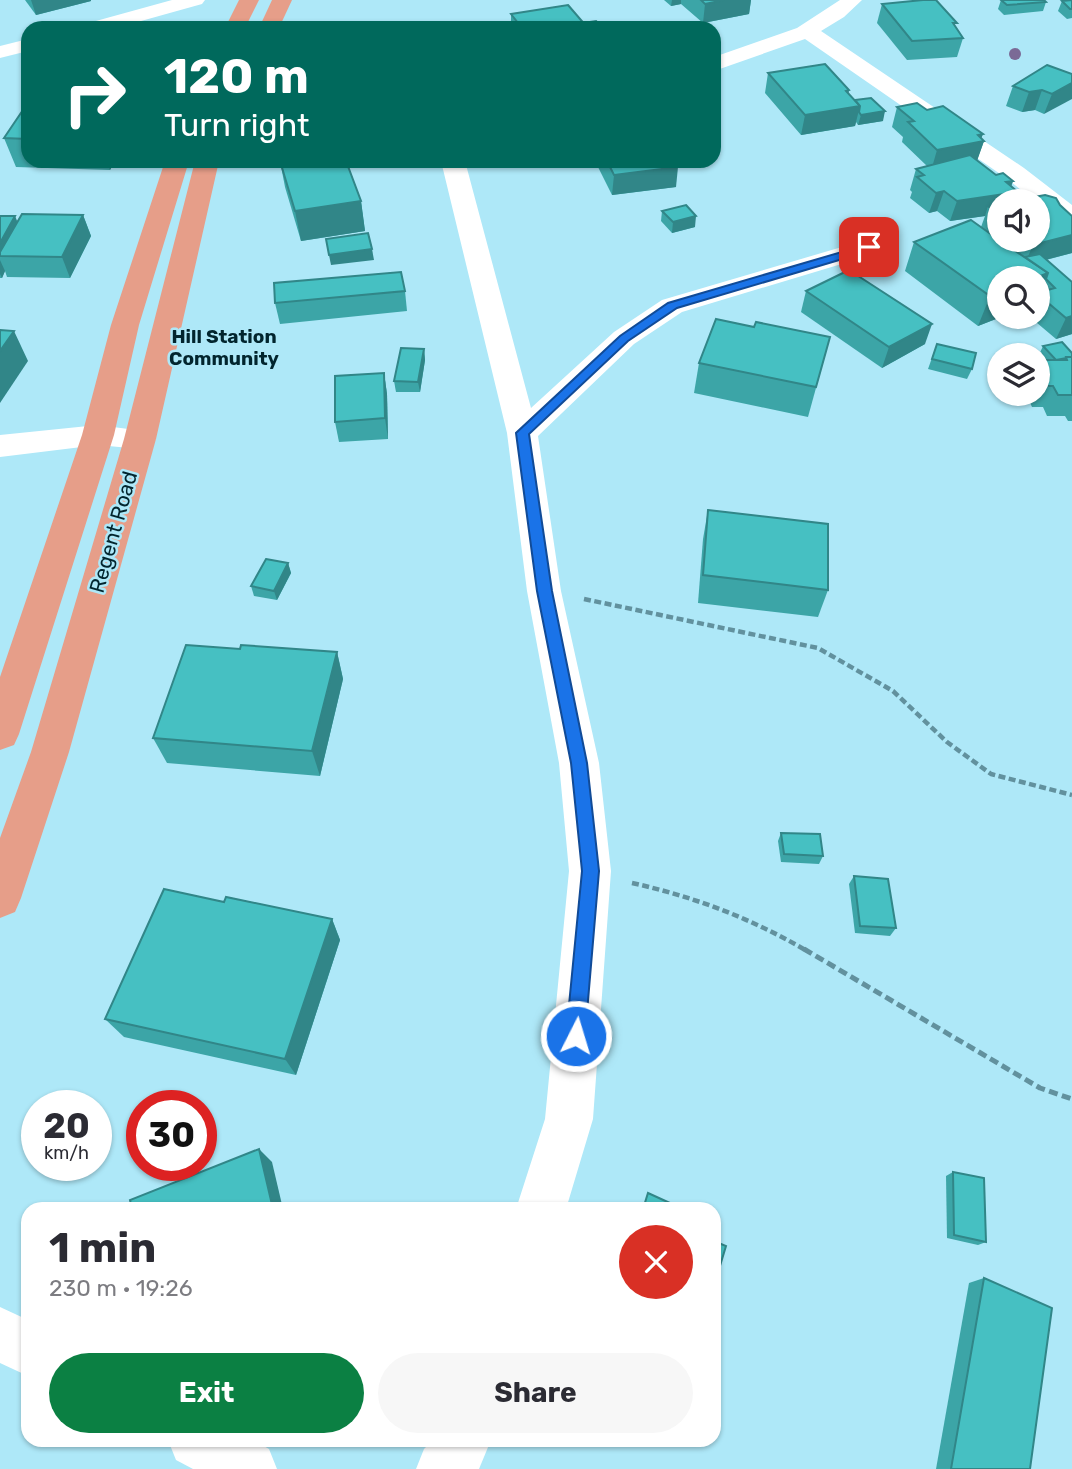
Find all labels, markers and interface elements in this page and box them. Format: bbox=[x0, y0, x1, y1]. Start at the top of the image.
text: 120 m bbox=[164, 47, 309, 105]
icon: right bbox=[49, 49, 140, 140]
text: Turn right bbox=[164, 106, 309, 144]
map controls bbox=[987, 189, 1050, 406]
button: sound bbox=[987, 189, 1050, 252]
pin bbox=[839, 217, 899, 277]
icon: arrive bbox=[850, 228, 888, 266]
button: search bbox=[987, 266, 1050, 329]
district label: Hill Station Community bbox=[169, 325, 280, 370]
button: layers bbox=[987, 343, 1050, 406]
street label: Regent Road bbox=[84, 468, 142, 596]
position arrow bbox=[539, 999, 613, 1073]
speed limit sign: 30 bbox=[126, 1090, 217, 1181]
text: 20 bbox=[43, 1105, 90, 1147]
text: km/h bbox=[44, 1142, 89, 1164]
text: 1 min bbox=[49, 1223, 156, 1273]
button: close bbox=[619, 1225, 693, 1299]
text: 230 m · 19:26 bbox=[49, 1274, 193, 1302]
button: Exit bbox=[49, 1353, 364, 1433]
button: Share bbox=[378, 1353, 693, 1433]

